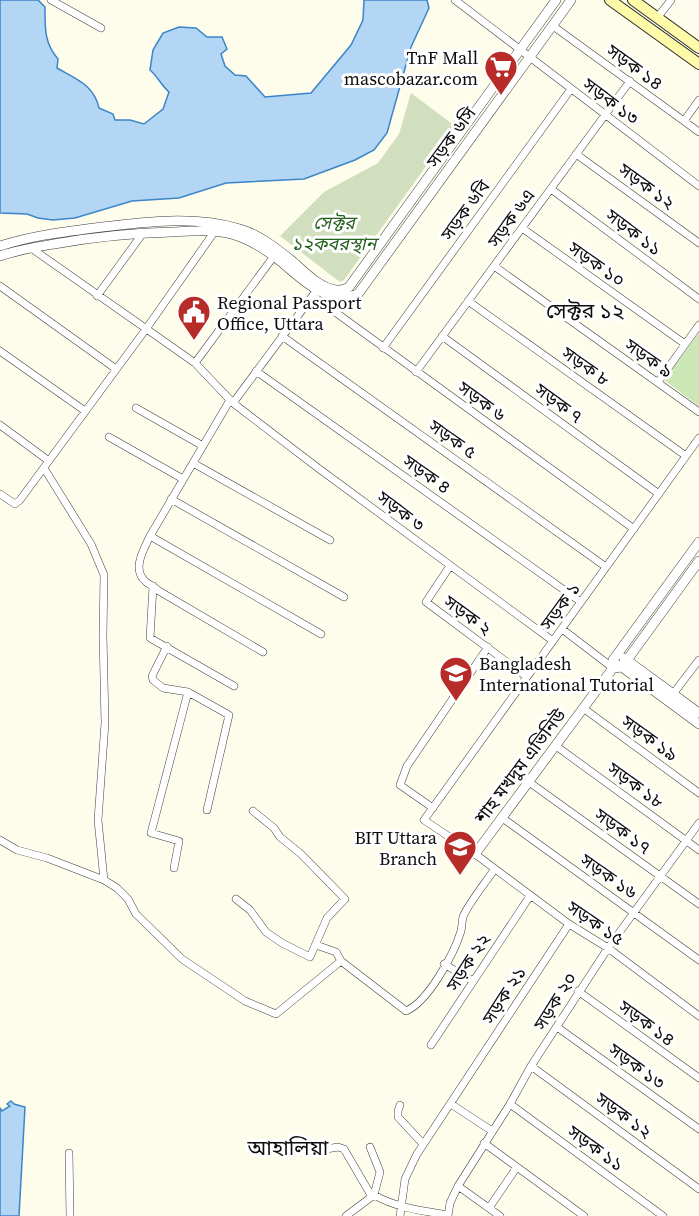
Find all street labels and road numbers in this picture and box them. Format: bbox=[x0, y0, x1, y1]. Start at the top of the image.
street label: সড়ক ১৪ bbox=[601, 37, 668, 96]
street label: সড়ক ১৩ bbox=[577, 71, 644, 130]
street label: সড়ক ৬সি bbox=[420, 101, 482, 173]
street label: সড়ক ১২ bbox=[613, 156, 681, 215]
street label: সড়ক ৬বি bbox=[434, 175, 496, 246]
street label: সড়ক ৬এ bbox=[481, 184, 541, 253]
street label: সড়ক ১১ bbox=[600, 202, 667, 261]
street label: সড়ক ১০ bbox=[563, 235, 630, 293]
street label: সড়ক ৯ bbox=[619, 332, 678, 384]
street label: সড়ক ৮ bbox=[556, 340, 615, 392]
street label: সড়ক ৬ bbox=[452, 375, 511, 427]
street label: সড়ক ৭ bbox=[529, 377, 588, 429]
street label: সড়ক ৫ bbox=[423, 413, 482, 465]
street label: সড়ক ৪ bbox=[397, 448, 456, 500]
street label: সড়ক ৩ bbox=[371, 484, 430, 537]
street label: সড়ক ১ bbox=[534, 577, 586, 636]
street label: সড়ক ২ bbox=[438, 589, 497, 641]
street label: শাহ মখদুম এভিনিউ bbox=[468, 703, 572, 829]
street label: সড়ক ১৯ bbox=[616, 708, 683, 767]
street label: সড়ক ১৮ bbox=[602, 755, 670, 814]
street label: সড়ক ১৭ bbox=[589, 801, 656, 860]
street label: সড়ক ১৬ bbox=[575, 847, 643, 905]
street label: সড়ক ১৫ bbox=[562, 894, 630, 951]
street label: সড়ক ২২ bbox=[440, 928, 496, 997]
street label: সড়ক ২১ bbox=[476, 961, 532, 1030]
street label: সড়ক ২০ bbox=[527, 967, 583, 1036]
street label: সড়ক ১৪ bbox=[613, 993, 680, 1052]
street label: সড়ক ১৩ bbox=[603, 1036, 671, 1095]
street label: সড়ক ১২ bbox=[590, 1085, 658, 1144]
street label: সড়ক ১১ bbox=[562, 1118, 629, 1177]

